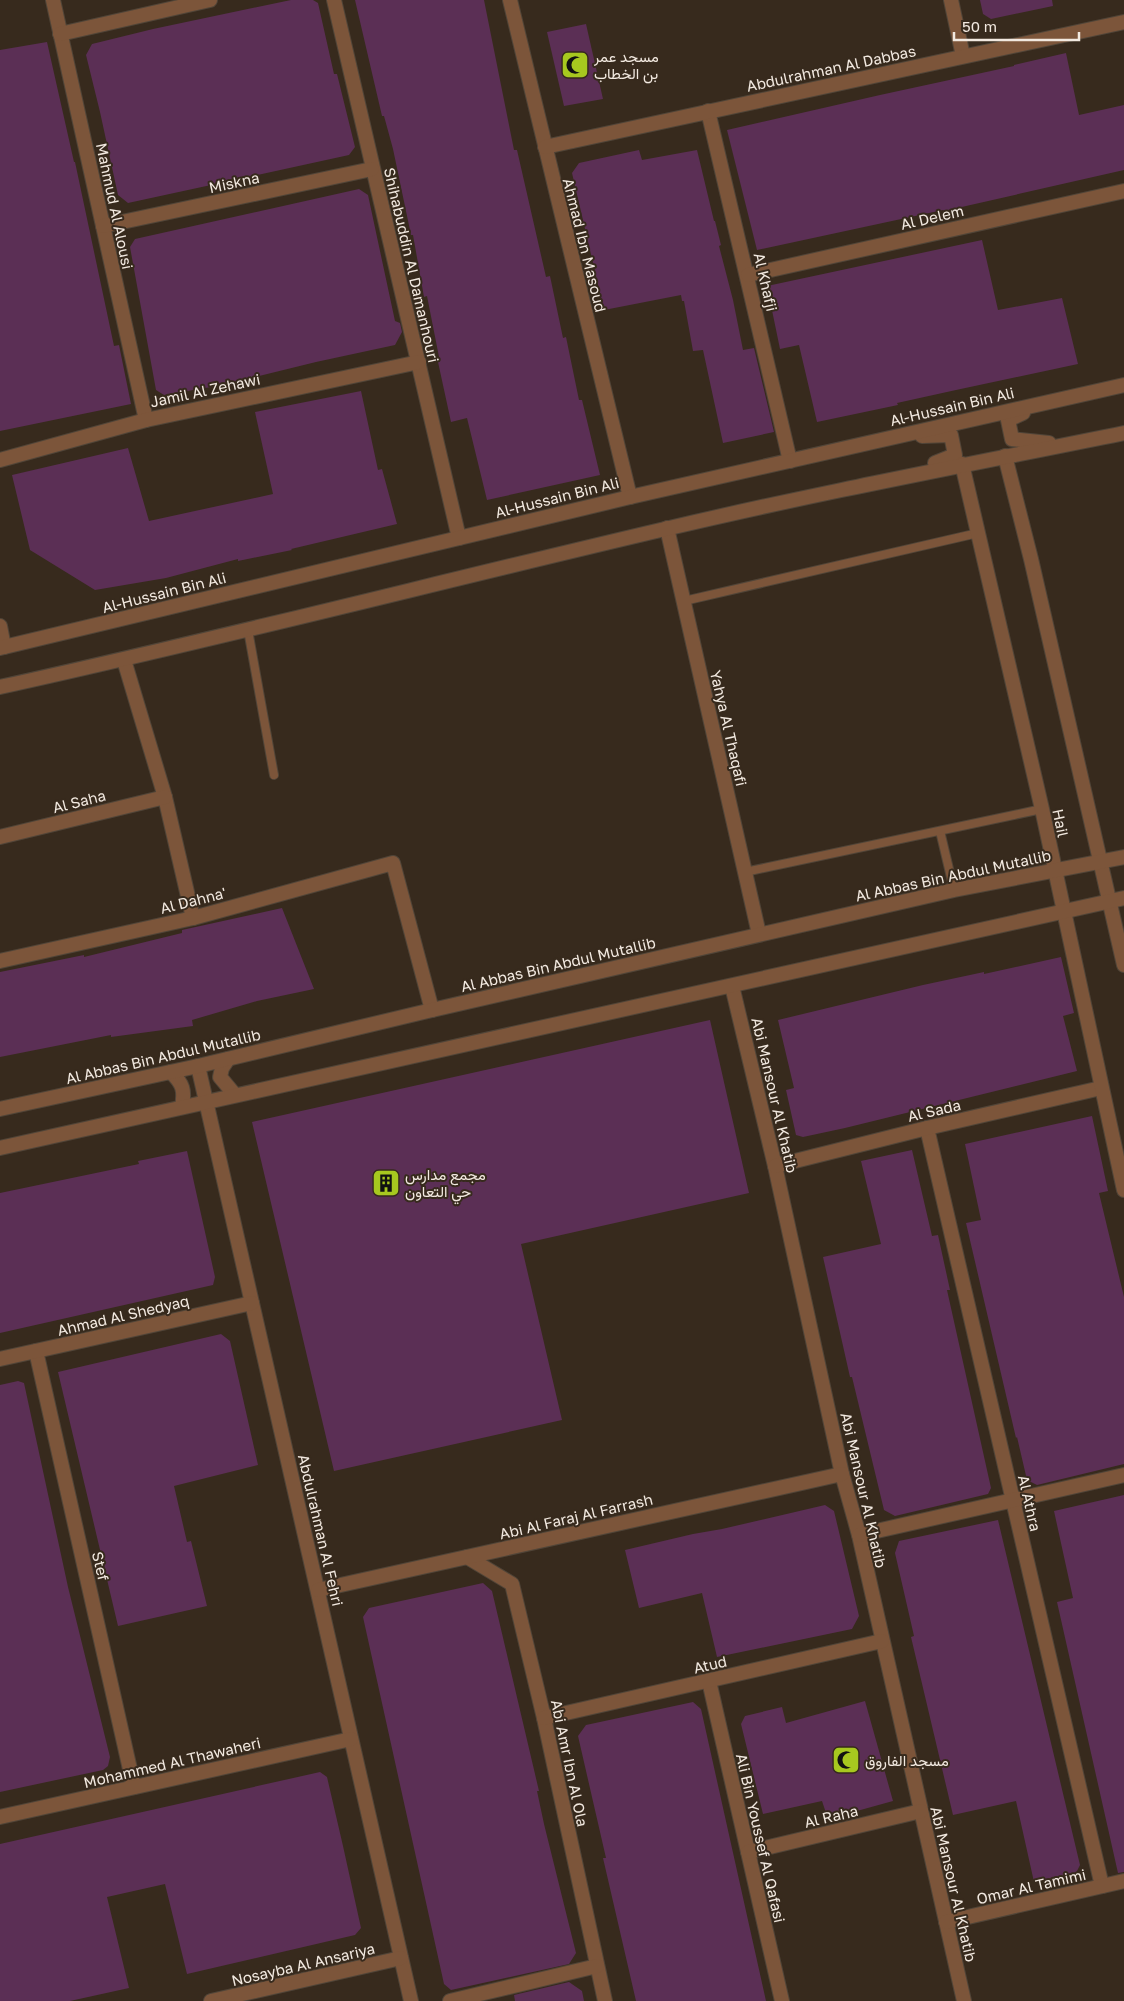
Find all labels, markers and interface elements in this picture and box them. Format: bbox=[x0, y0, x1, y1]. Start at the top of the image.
scale bar bbox=[954, 10, 1079, 42]
text: 50 m bbox=[962, 17, 997, 35]
street label: Abdulrahman Al Dabbas bbox=[745, 41, 917, 95]
place label: مسجد عمر بن الخطاب bbox=[593, 47, 659, 84]
mosque icon: مسجد عمر بن الخطاب bbox=[560, 50, 590, 80]
street label: Mahmud Al Alousi bbox=[93, 141, 137, 271]
street label: Shihabuddin Al Damanhouri bbox=[381, 166, 443, 364]
street label: Miskna bbox=[207, 168, 261, 196]
street label: Ahmad Ibn Masoud bbox=[560, 176, 610, 314]
street label: Al Delem bbox=[899, 201, 965, 233]
street label: Al Khafji bbox=[750, 251, 782, 313]
street label: Jamil Al Zehawi bbox=[148, 370, 262, 410]
street label: Al-Hussain Bin Ali bbox=[888, 383, 1016, 429]
street label: Al-Hussain Bin Ali bbox=[493, 473, 621, 521]
street label: Al-Hussain Bin Ali bbox=[100, 568, 228, 616]
street label: Yahya Al Thaqafi bbox=[707, 668, 751, 788]
street label: Al Saha bbox=[51, 786, 107, 816]
street label: Hail bbox=[1049, 807, 1073, 839]
street label: Al Abbas Bin Abdul Mutallib bbox=[854, 845, 1052, 905]
street label: Al Dahna' bbox=[158, 883, 228, 917]
street label: Al Abbas Bin Abdul Mutallib bbox=[459, 933, 657, 995]
street label: Abi Mansour Al Khatib bbox=[748, 1016, 802, 1174]
street label: Al Abbas Bin Abdul Mutallib bbox=[64, 1025, 262, 1087]
street label: Al Sada bbox=[906, 1095, 962, 1125]
place label: مجمع مدارس حي التعاون bbox=[405, 1165, 486, 1205]
building icon: مجمع مدارس حي التعاون bbox=[371, 1168, 401, 1198]
street label: Ahmad Al Shedyaq bbox=[55, 1291, 191, 1339]
street label: Abi Mansour Al Khatib bbox=[837, 1411, 891, 1569]
street label: Abdulrahman Al Fehri bbox=[295, 1452, 347, 1608]
street label: Al Athra bbox=[1015, 1473, 1045, 1533]
street label: Abi Al Faraj Al Farrash bbox=[497, 1490, 655, 1542]
street label: Stef bbox=[89, 1550, 113, 1583]
street label: Atud bbox=[692, 1651, 728, 1677]
street label: Abi Amr Ibn Al Ola bbox=[548, 1698, 592, 1828]
street label: Mohammed Al Thawaheri bbox=[82, 1733, 262, 1791]
mosque icon: مسجد الفاروق bbox=[831, 1745, 861, 1775]
place label: مسجد الفاروق bbox=[865, 1751, 949, 1770]
street label: Ali Bin Youssef Al Qafasi bbox=[733, 1752, 789, 1924]
street label: Al Raha bbox=[802, 1801, 860, 1831]
street label: Abi Mansour Al Khatib bbox=[927, 1805, 981, 1963]
street label: Omar Al Tamimi bbox=[975, 1865, 1087, 1907]
street label: Nosayba Al Ansariya bbox=[230, 1939, 376, 1989]

